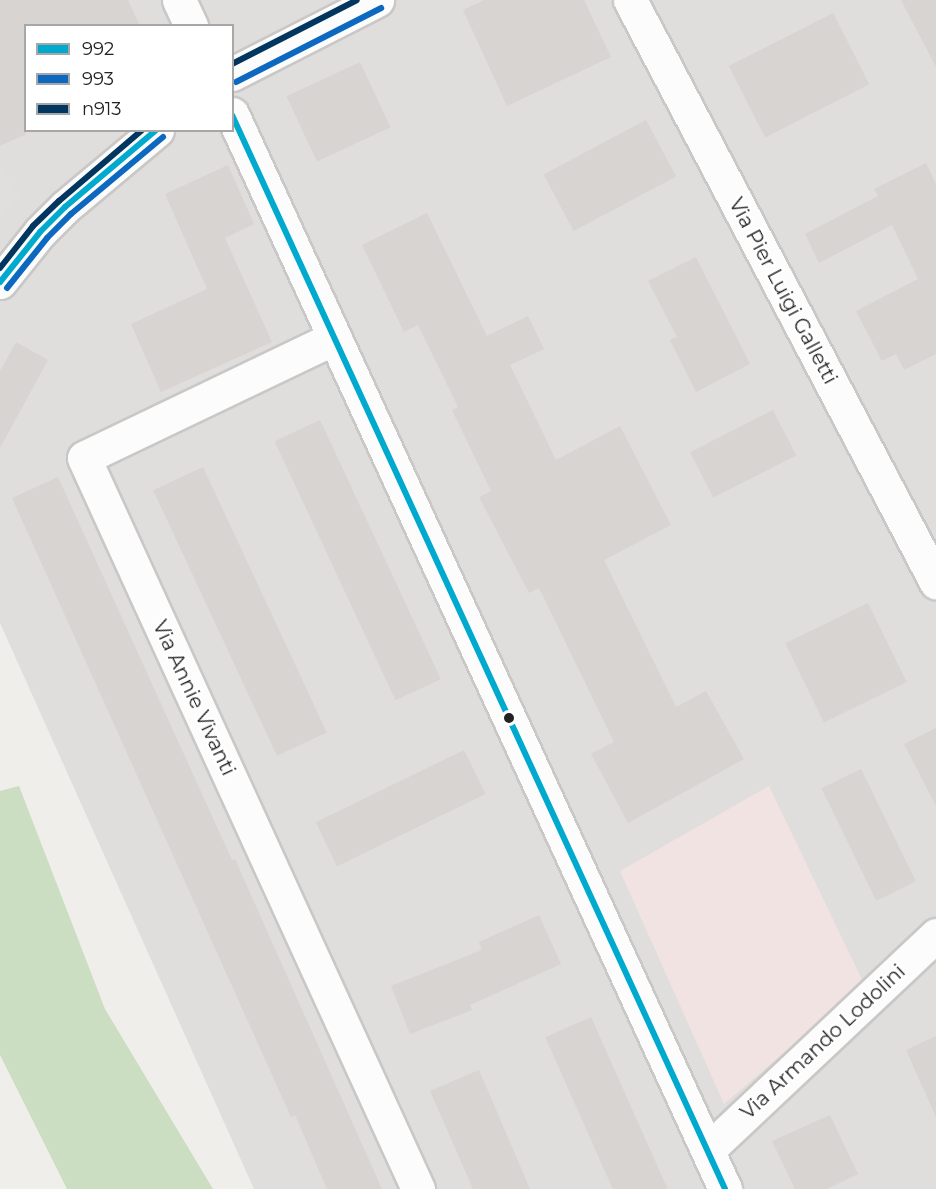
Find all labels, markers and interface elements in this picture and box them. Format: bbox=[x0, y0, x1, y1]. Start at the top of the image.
legend bbox=[24, 24, 234, 132]
text: 992 bbox=[82, 38, 114, 60]
text: 993 bbox=[82, 68, 114, 90]
text: n913 bbox=[82, 98, 122, 120]
street label: Via Pier Luigi Galletti bbox=[724, 194, 842, 388]
street label: Via Annie Vivanti bbox=[148, 617, 240, 779]
unlabelled marker bbox=[503, 712, 515, 724]
street label: Via Armando Lodolini bbox=[736, 960, 910, 1124]

